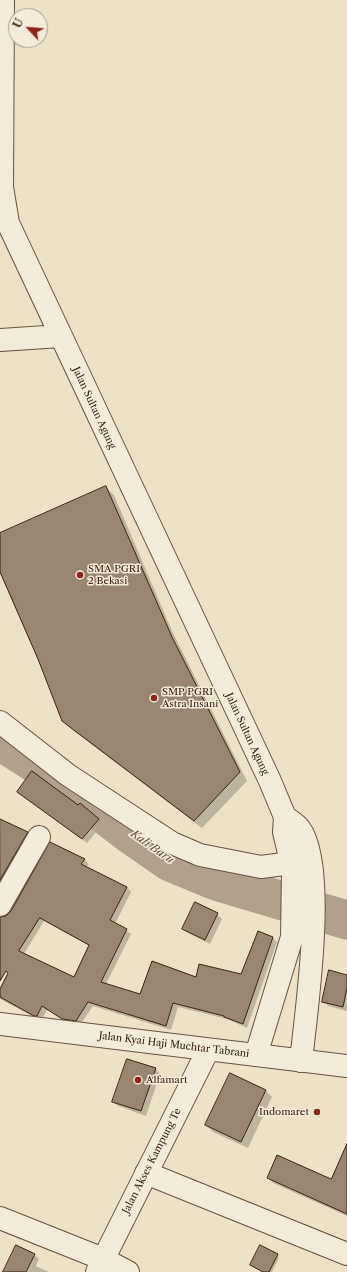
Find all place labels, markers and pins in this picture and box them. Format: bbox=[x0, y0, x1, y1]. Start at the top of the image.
place label: SMA PGRI 2 Bekasi bbox=[88, 563, 140, 586]
marker: SMA PGRI 2 Bekasi bbox=[75, 570, 85, 580]
place label: SMP PGRI Astra Insani bbox=[162, 686, 218, 710]
marker: SMP PGRI Astra Insani bbox=[149, 693, 159, 703]
place label: Alfamart bbox=[146, 1074, 188, 1086]
marker: Alfamart bbox=[133, 1075, 143, 1085]
place label: Indomaret bbox=[259, 1106, 309, 1118]
marker: Indomaret bbox=[312, 1107, 322, 1117]

